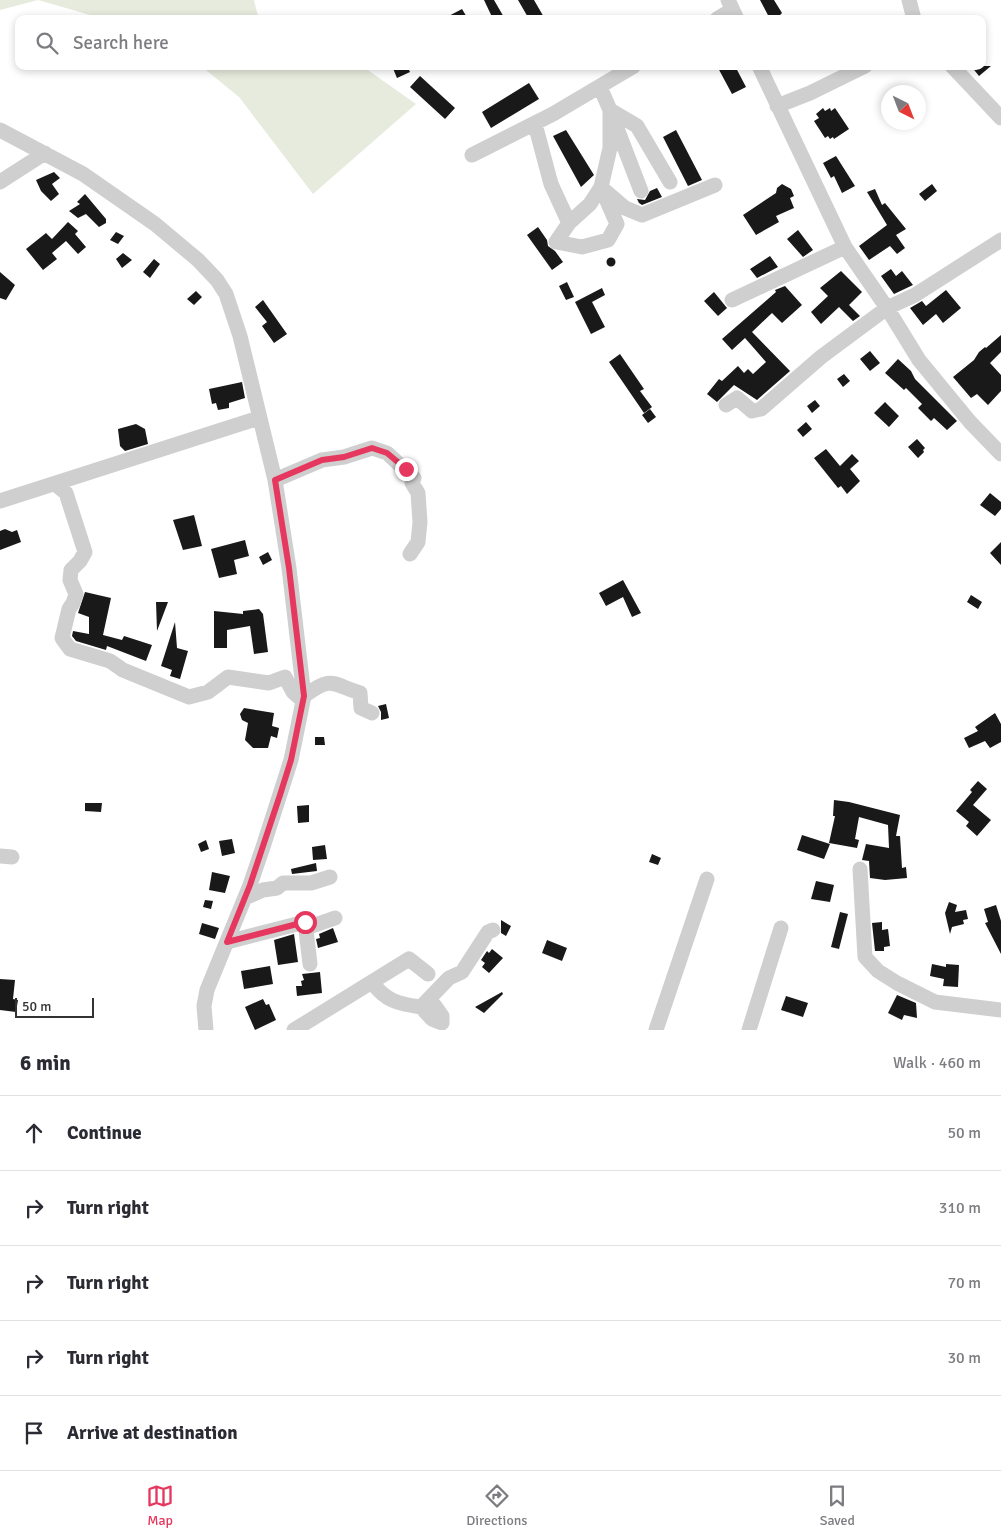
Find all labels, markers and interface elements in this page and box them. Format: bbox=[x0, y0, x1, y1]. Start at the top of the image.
search box bbox=[15, 15, 986, 70]
icon: search bbox=[33, 29, 61, 57]
text: Search here bbox=[73, 31, 169, 55]
north arrow bbox=[881, 85, 926, 130]
route end bbox=[395, 458, 418, 481]
route start bbox=[294, 911, 317, 934]
scale bar bbox=[15, 995, 94, 1018]
text: 50 m bbox=[22, 998, 51, 1015]
text: 6 min bbox=[20, 1050, 71, 1076]
text: Walk · 460 m bbox=[893, 1053, 981, 1073]
icon: ahead bbox=[20, 1119, 48, 1147]
text: Continue bbox=[67, 1121, 142, 1145]
text: 50 m bbox=[947, 1123, 981, 1143]
icon: right bbox=[20, 1194, 48, 1222]
text: Turn right bbox=[67, 1196, 149, 1220]
text: 310 m bbox=[939, 1198, 981, 1218]
icon: right bbox=[20, 1269, 48, 1297]
text: Turn right bbox=[67, 1271, 149, 1295]
text: 70 m bbox=[947, 1273, 981, 1293]
icon: right bbox=[20, 1344, 48, 1372]
text: Turn right bbox=[67, 1346, 149, 1370]
text: 30 m bbox=[947, 1348, 981, 1368]
icon: arrive bbox=[20, 1419, 48, 1447]
text: Arrive at destination bbox=[67, 1421, 238, 1445]
tab: Map bbox=[146, 1482, 174, 1529]
tab: Directions bbox=[466, 1482, 527, 1529]
tab: Saved bbox=[820, 1482, 855, 1529]

